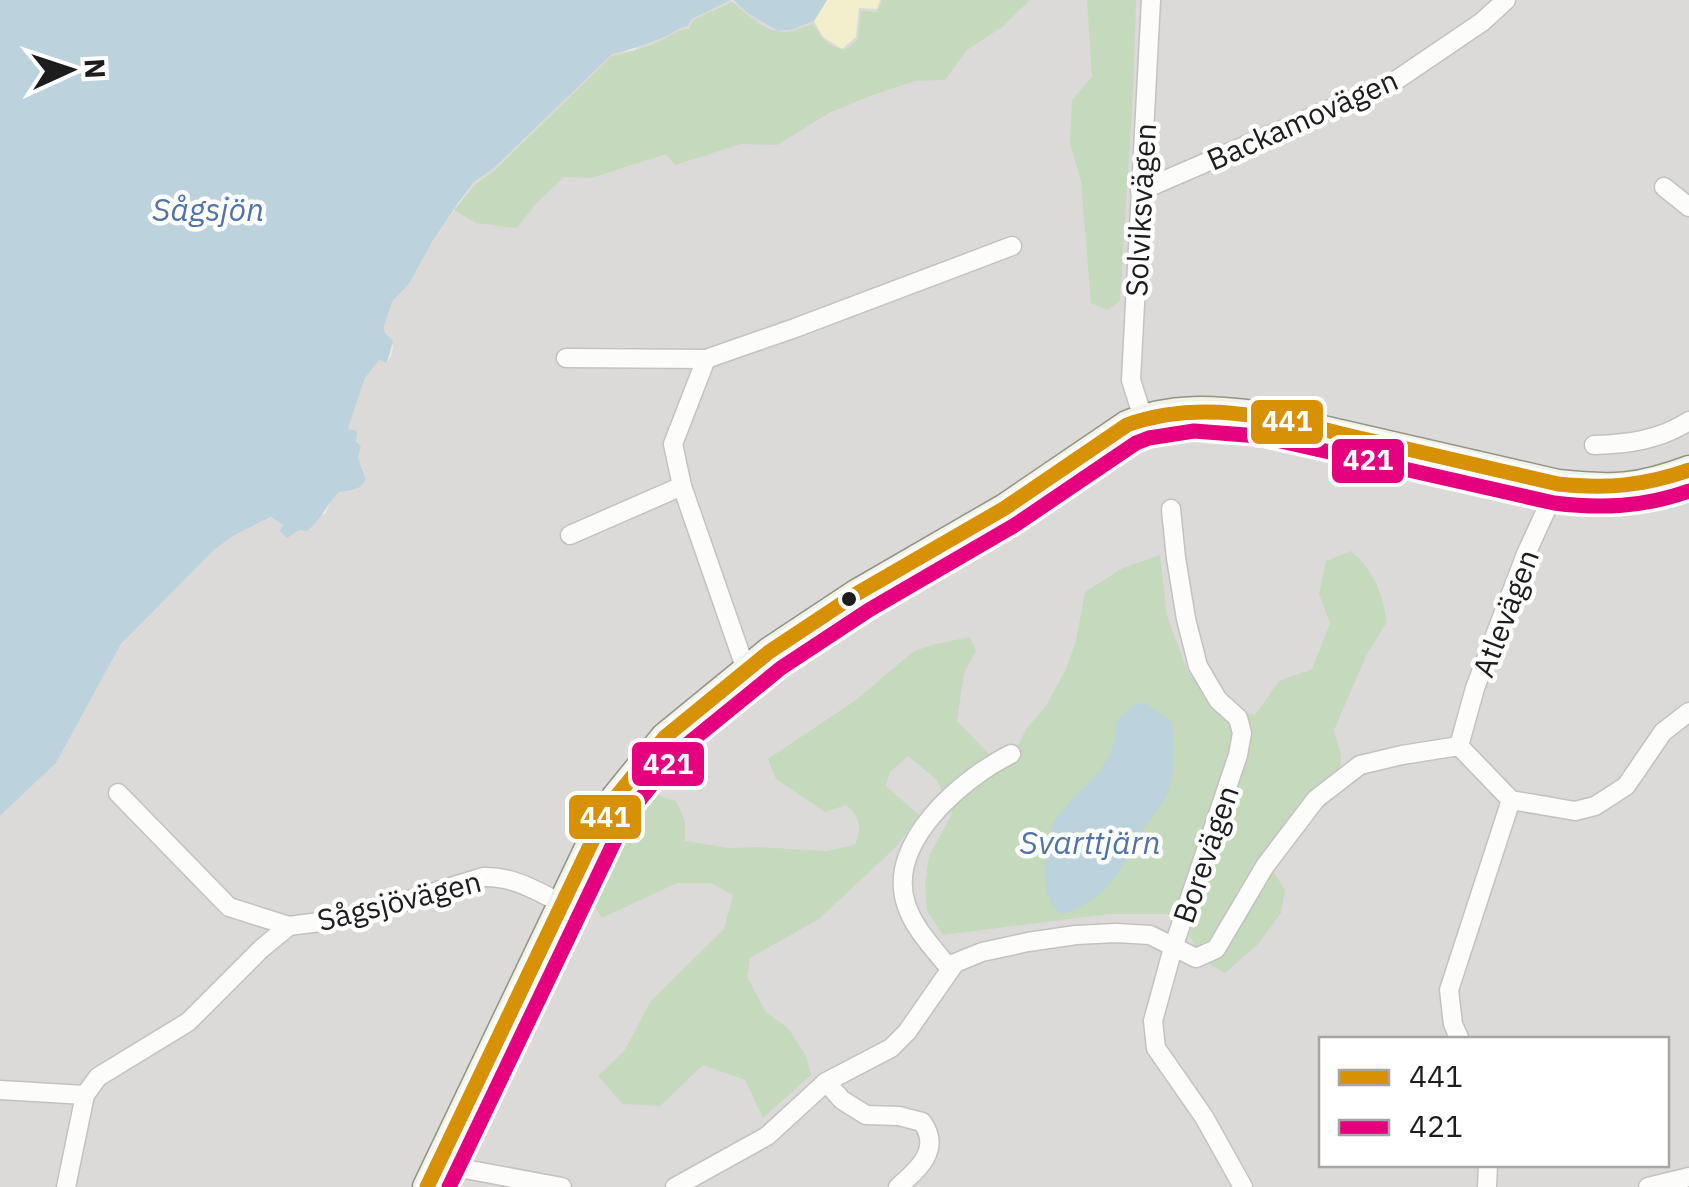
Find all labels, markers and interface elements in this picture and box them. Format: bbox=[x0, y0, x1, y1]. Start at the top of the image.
north arrow bbox=[20, 20, 120, 120]
text: N bbox=[76, 58, 114, 80]
street label: Backamovägen bbox=[1201, 60, 1403, 178]
street label: Solviksvägen bbox=[1116, 122, 1164, 298]
water label: Sågsjön bbox=[152, 188, 264, 230]
line badge: 441 bbox=[1249, 398, 1325, 446]
text: 441 bbox=[1262, 402, 1312, 439]
line badge: 421 bbox=[1330, 437, 1406, 485]
text: 421 bbox=[1343, 441, 1393, 478]
street label: Atlevägen bbox=[1463, 544, 1547, 682]
unlabelled marker bbox=[839, 589, 859, 609]
line badge: 421 bbox=[630, 740, 706, 788]
text: 421 bbox=[643, 745, 693, 782]
street label: Borevägen bbox=[1163, 780, 1247, 928]
line badge: 441 bbox=[567, 793, 643, 841]
text: 441 bbox=[580, 798, 630, 835]
water label: Svarttjärn bbox=[1020, 821, 1160, 863]
street label: Sågsjövägen bbox=[313, 861, 485, 939]
legend bbox=[1319, 1037, 1669, 1167]
text: 441 bbox=[1409, 1056, 1463, 1095]
text: 421 bbox=[1409, 1106, 1463, 1145]

